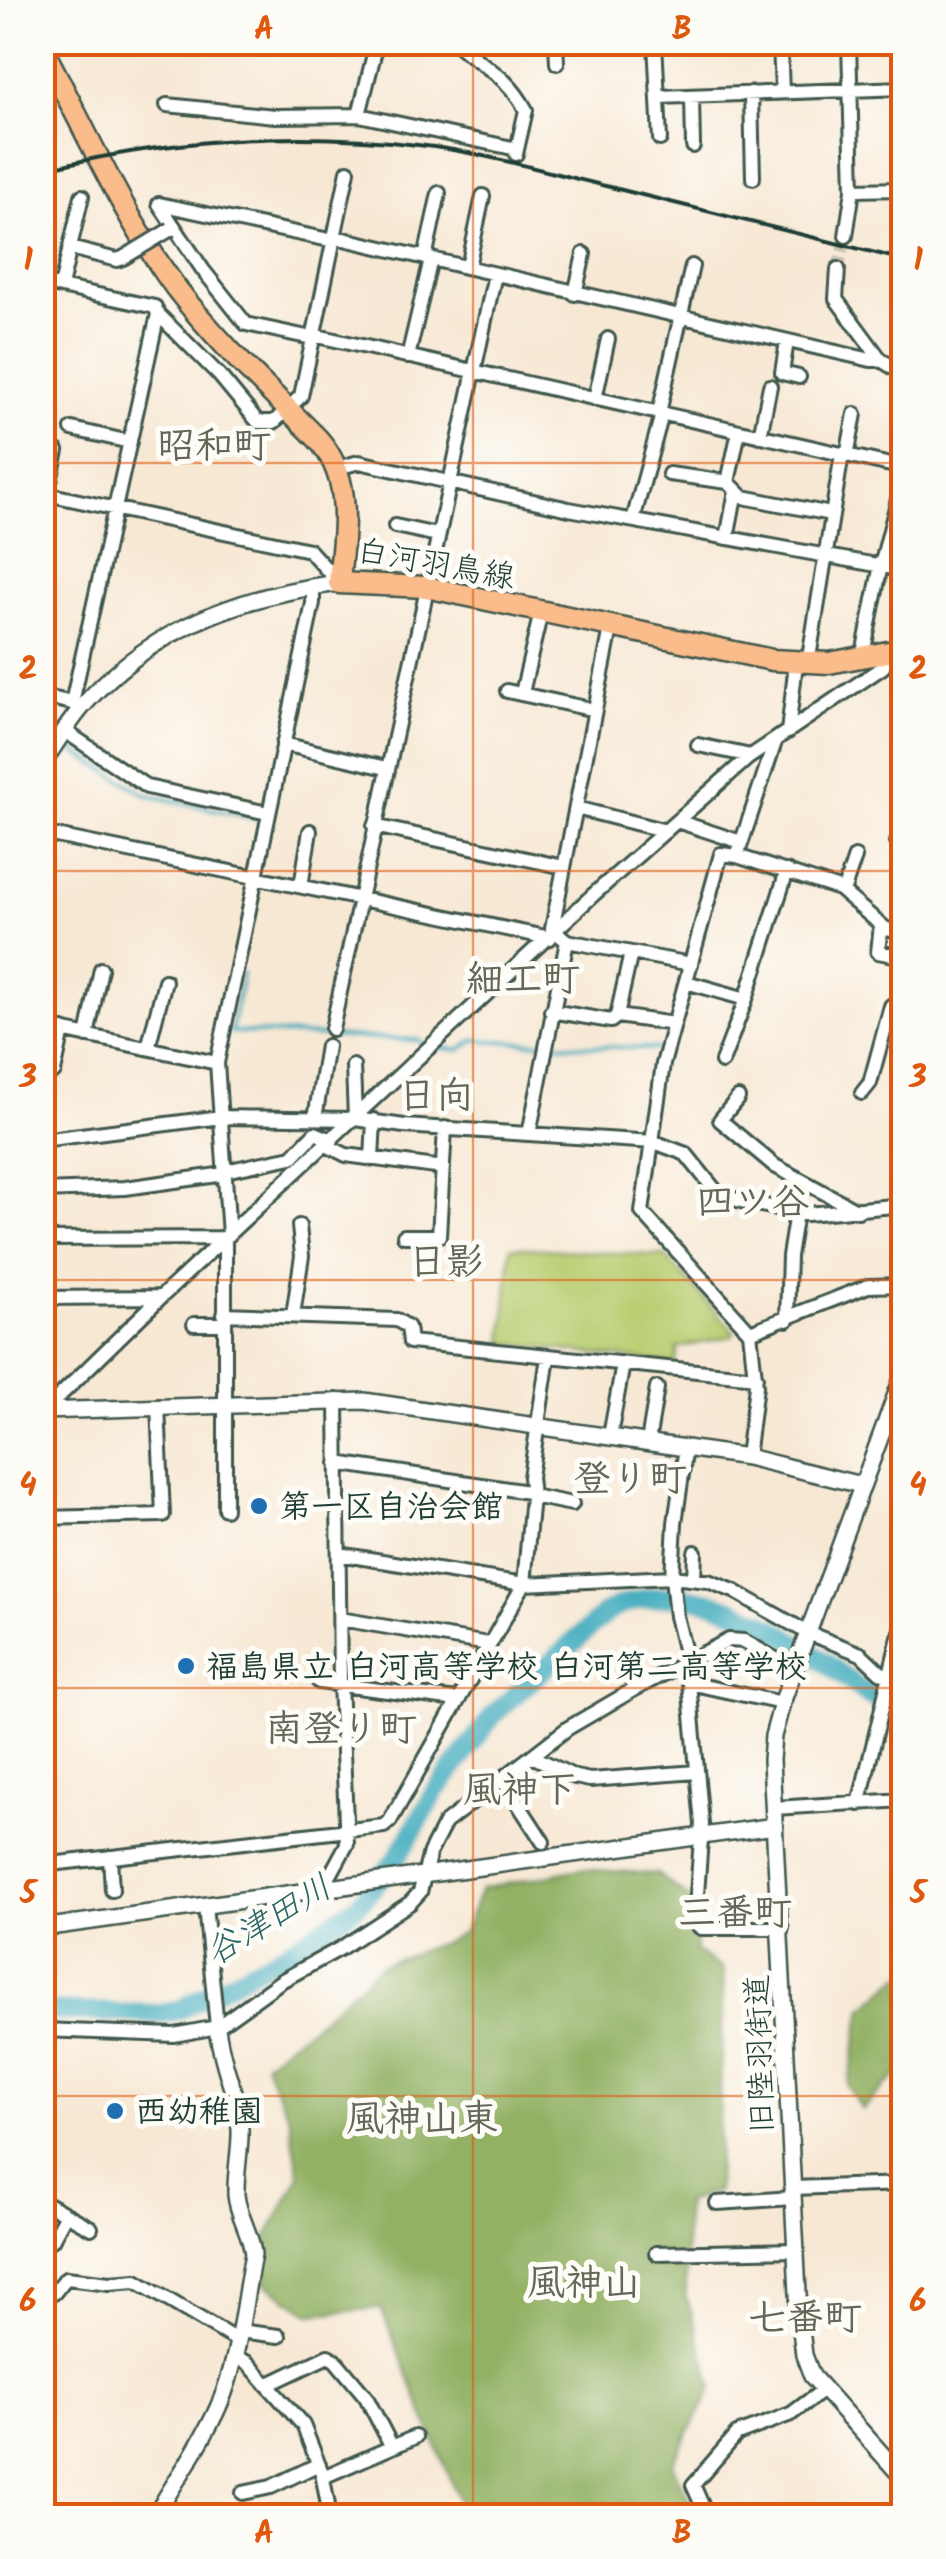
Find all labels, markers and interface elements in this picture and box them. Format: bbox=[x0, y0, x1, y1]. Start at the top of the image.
text: A bbox=[254, 5, 274, 56]
text: B bbox=[672, 5, 692, 56]
text: 1 bbox=[23, 236, 33, 287]
text: 1 bbox=[913, 236, 923, 287]
district label: 昭和町 bbox=[157, 418, 271, 478]
street label: 白河羽鳥線 bbox=[352, 526, 519, 604]
text: 2 bbox=[19, 645, 37, 696]
text: 2 bbox=[909, 645, 927, 696]
district label: 細工町 bbox=[466, 951, 580, 1011]
text: 3 bbox=[18, 1053, 37, 1104]
text: 3 bbox=[908, 1053, 927, 1104]
district label: 日向 bbox=[398, 1068, 474, 1128]
district label: 四ツ谷 bbox=[696, 1174, 810, 1234]
district label: 日影 bbox=[408, 1234, 484, 1294]
district label: 登り町 bbox=[573, 1451, 687, 1511]
text: 4 bbox=[19, 1461, 37, 1512]
text: 4 bbox=[909, 1461, 927, 1512]
place label: 第一区自治会館 bbox=[279, 1483, 503, 1534]
marker: 第一区自治会館 bbox=[248, 1495, 270, 1517]
place label: 福島県立 白河高等学校 白河第二高等学校 bbox=[206, 1643, 807, 1694]
marker: 福島県立 白河高等学校 白河第二高等学校 bbox=[175, 1655, 197, 1677]
district label: 南登り町 bbox=[265, 1701, 417, 1761]
district label: 風神下 bbox=[463, 1762, 577, 1822]
water label: 谷津田川 bbox=[195, 1862, 344, 1982]
text: 5 bbox=[19, 1869, 39, 1920]
text: 5 bbox=[909, 1869, 929, 1920]
district label: 三番町 bbox=[678, 1885, 792, 1945]
street label: 旧陸羽街道 bbox=[733, 1973, 790, 2135]
place label: 西幼稚園 bbox=[135, 2088, 263, 2139]
district label: 風神山東 bbox=[346, 2091, 498, 2151]
marker: 西幼稚園 bbox=[104, 2100, 126, 2122]
district label: 風神山 bbox=[527, 2255, 641, 2315]
text: 6 bbox=[19, 2277, 37, 2328]
text: 6 bbox=[909, 2277, 927, 2328]
district label: 七番町 bbox=[748, 2290, 862, 2350]
text: A bbox=[254, 2509, 274, 2559]
text: B bbox=[672, 2509, 692, 2559]

